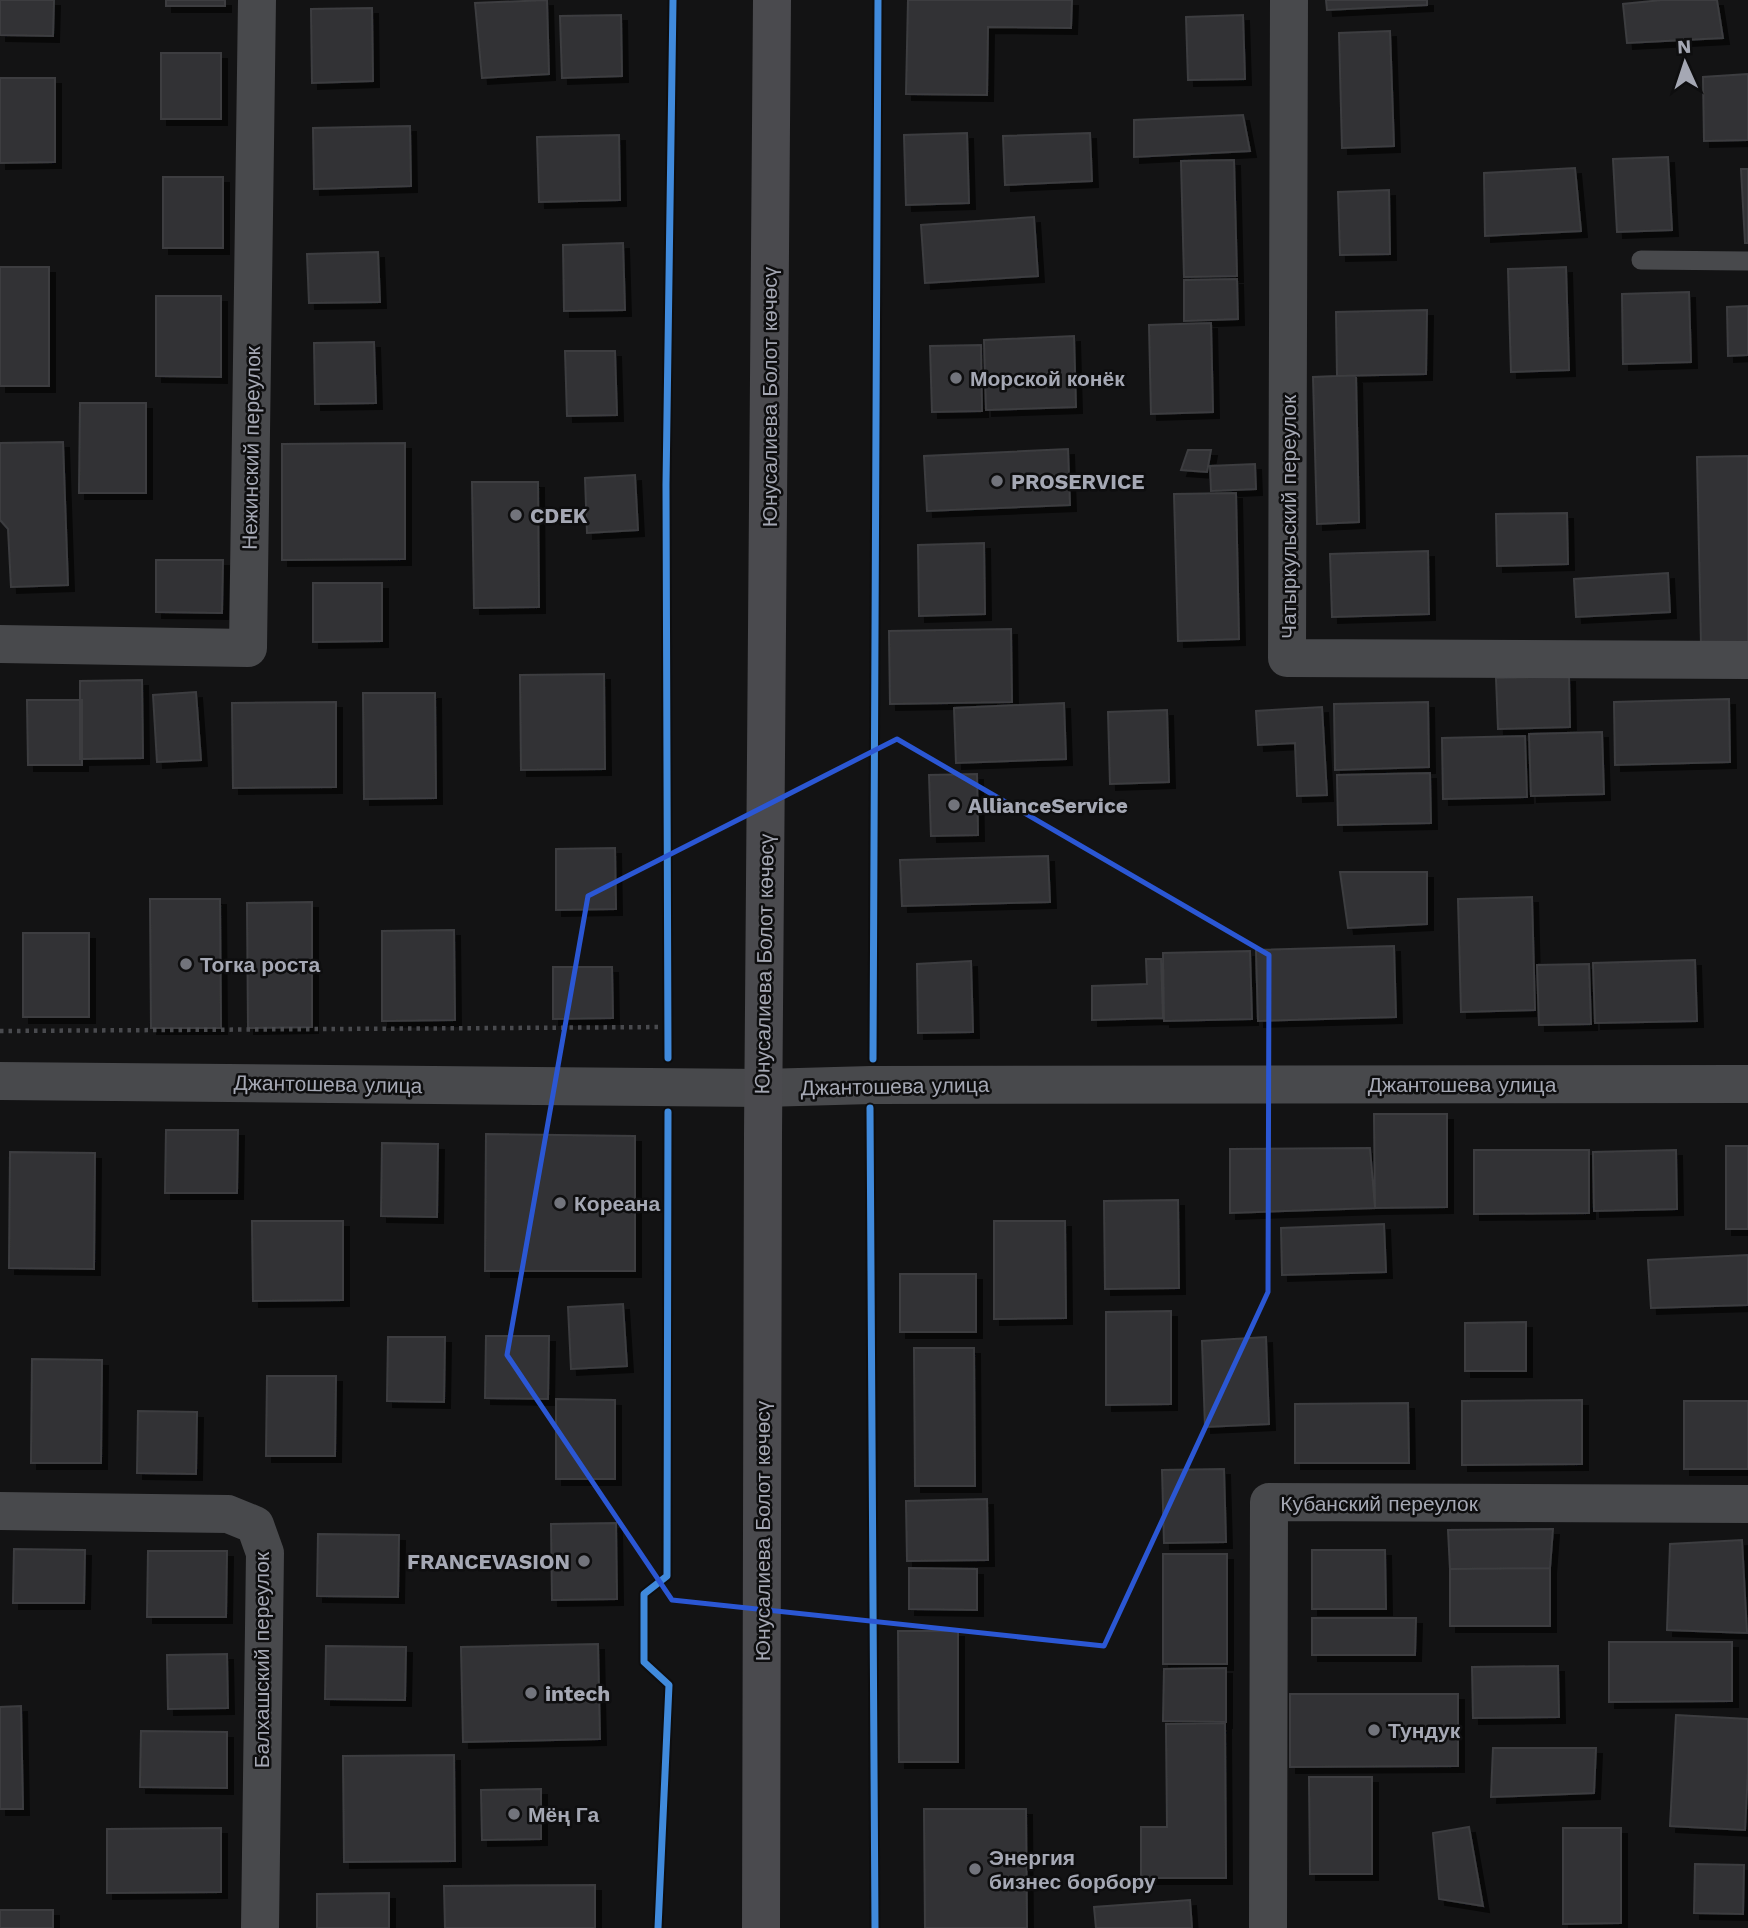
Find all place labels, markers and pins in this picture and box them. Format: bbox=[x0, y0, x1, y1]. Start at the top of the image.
place label: Морской конёк bbox=[970, 366, 1125, 391]
marker: Морской конёк bbox=[948, 370, 964, 386]
place label: PROSERVICE bbox=[1011, 469, 1144, 494]
marker: PROSERVICE bbox=[989, 473, 1005, 489]
place label: CDEK bbox=[530, 503, 588, 528]
marker: CDEK bbox=[508, 507, 524, 523]
place label: AllianceService bbox=[968, 793, 1128, 818]
marker: AllianceService bbox=[946, 797, 962, 813]
place label: Тогка роста bbox=[200, 952, 321, 977]
marker: Тогка роста bbox=[178, 956, 194, 972]
place label: Кореана bbox=[574, 1191, 661, 1216]
marker: Кореана bbox=[552, 1195, 568, 1211]
place label: FRANCEVASION bbox=[407, 1549, 570, 1574]
marker: FRANCEVASION bbox=[576, 1553, 592, 1569]
place label: intech bbox=[545, 1681, 610, 1706]
marker: intech bbox=[523, 1685, 539, 1701]
place label: Тундук bbox=[1388, 1718, 1461, 1743]
marker: Тундук bbox=[1366, 1722, 1382, 1738]
place label: Мёң Га bbox=[528, 1802, 599, 1827]
marker: Мёң Га bbox=[506, 1806, 522, 1822]
place label: Энергия бизнес борбору bbox=[989, 1845, 1156, 1894]
marker: Энергия бизнес борбору bbox=[967, 1861, 983, 1877]

